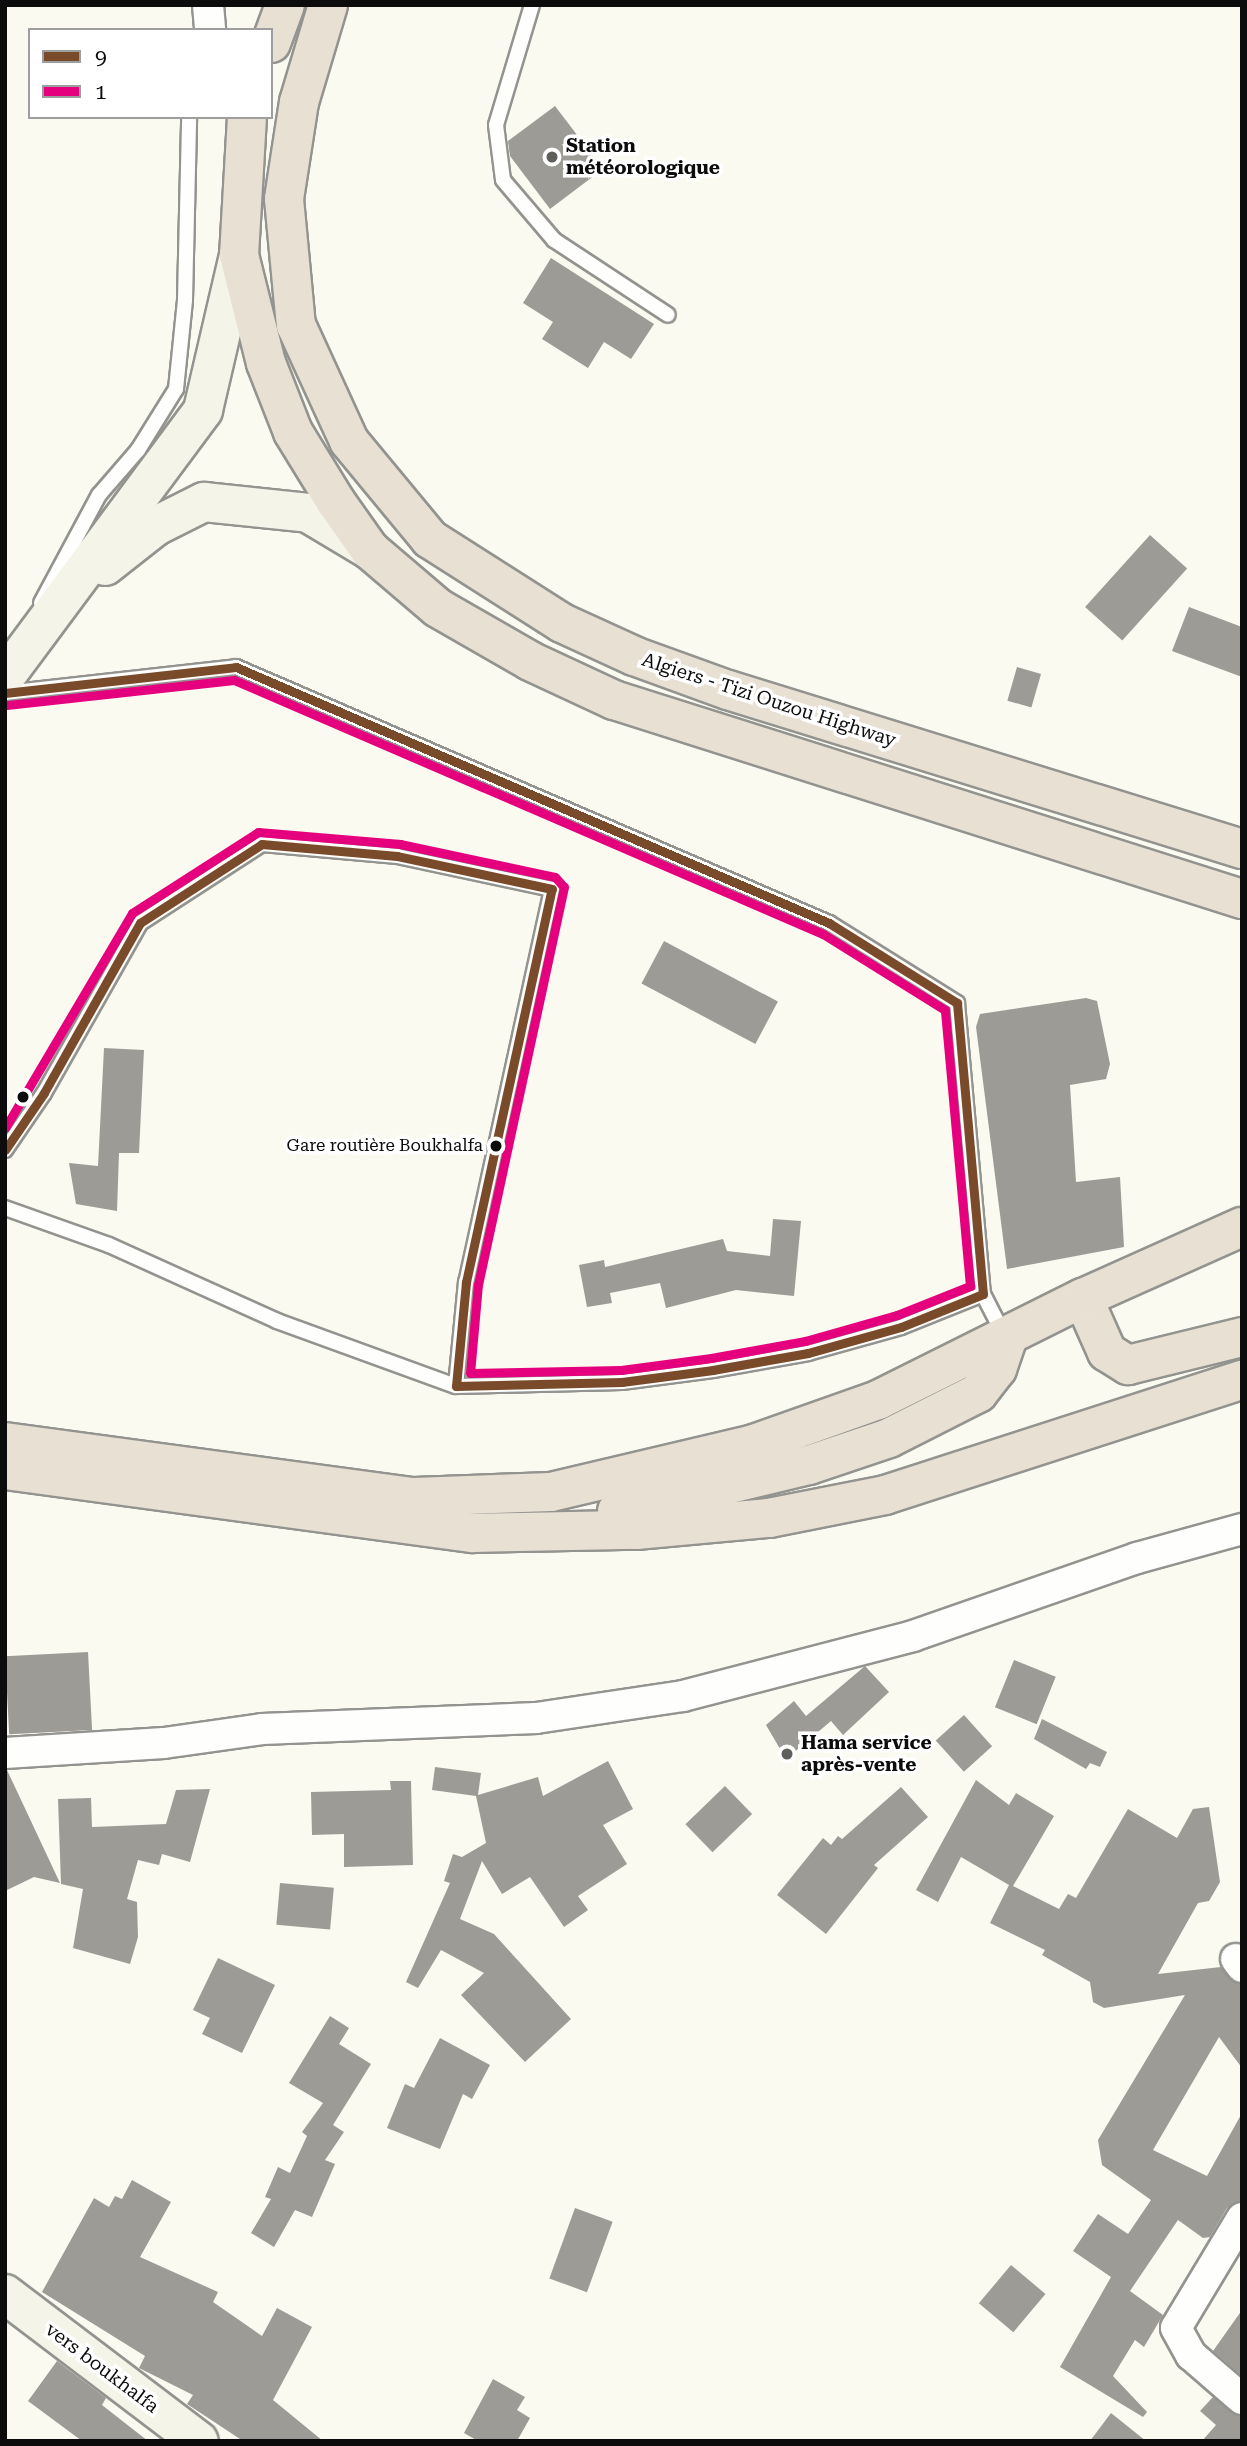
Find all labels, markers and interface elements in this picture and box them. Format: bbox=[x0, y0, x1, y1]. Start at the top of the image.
legend bbox=[28, 28, 273, 119]
text: 9 bbox=[95, 45, 107, 69]
text: 1 bbox=[95, 80, 107, 104]
place label: Station météorologique bbox=[566, 135, 720, 179]
marker: Station météorologique bbox=[544, 149, 560, 165]
street label: Algiers - Tizi Ouzou Highway bbox=[639, 648, 899, 752]
unlabelled marker bbox=[16, 1090, 30, 1104]
place label: Gare routière Boukhalfa bbox=[287, 1136, 483, 1156]
marker: Gare routière Boukhalfa bbox=[489, 1139, 503, 1153]
place label: Hama service après-vente bbox=[801, 1732, 932, 1776]
marker: Hama service après-vente bbox=[779, 1746, 795, 1762]
street label: vers boukhalfa bbox=[41, 2318, 163, 2418]

